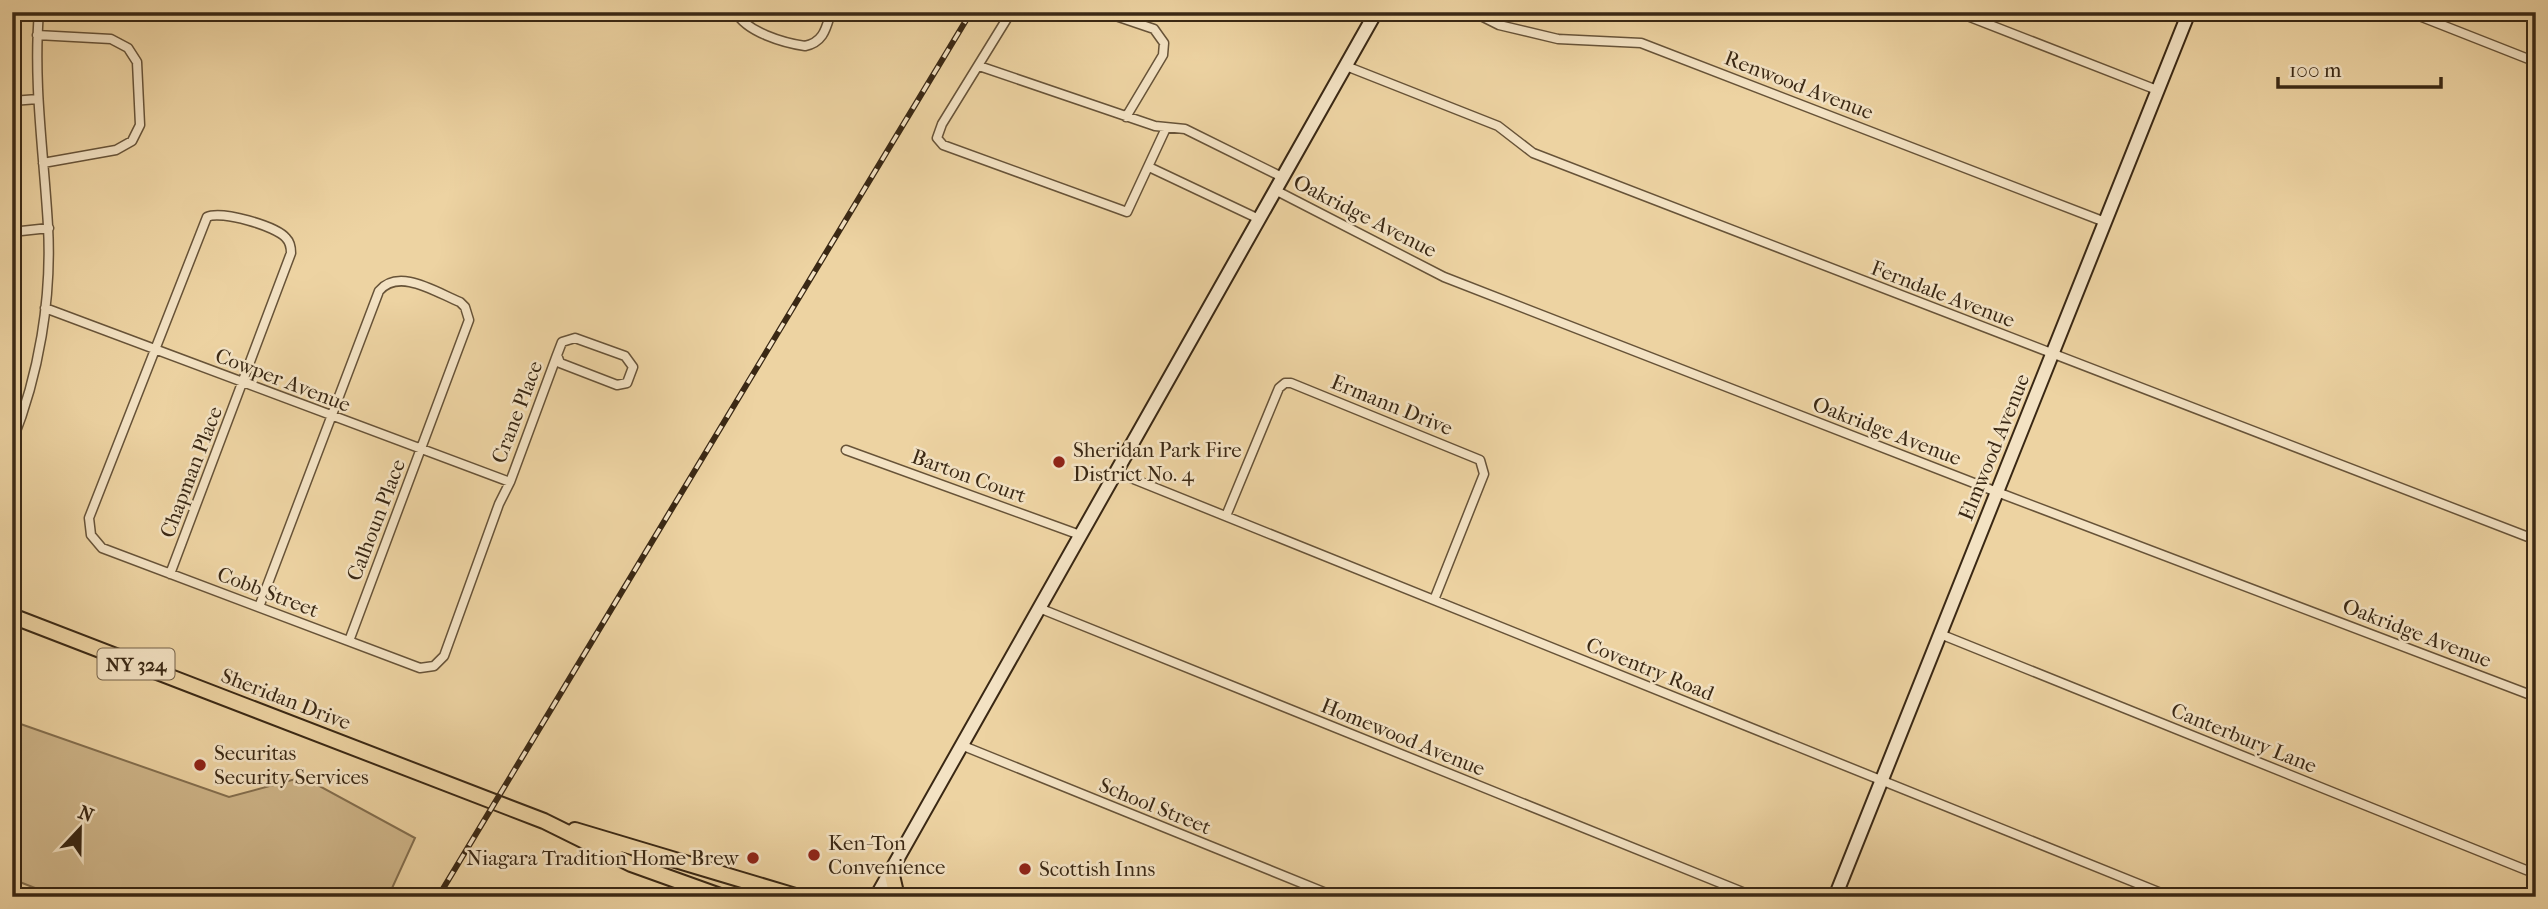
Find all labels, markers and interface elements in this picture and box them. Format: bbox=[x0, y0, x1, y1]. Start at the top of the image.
street label: Renwood Avenue bbox=[1721, 46, 1877, 124]
scale bar bbox=[2278, 46, 2441, 90]
text: 100 m bbox=[2289, 58, 2342, 82]
street label: Oakridge Avenue bbox=[1289, 170, 1441, 262]
street label: Ferndale Avenue bbox=[1868, 256, 2018, 332]
street label: Cowper Avenue bbox=[212, 343, 354, 417]
street label: Crane Place bbox=[487, 358, 547, 466]
street label: Ermann Drive bbox=[1328, 370, 1456, 440]
street label: Elmwood Avenue bbox=[1954, 370, 2034, 524]
street label: Oakridge Avenue bbox=[1809, 392, 1965, 470]
street label: Chapman Place bbox=[155, 403, 227, 541]
place label: Sheridan Park Fire District No. 4 bbox=[1073, 438, 1242, 486]
street label: Barton Court bbox=[908, 444, 1030, 508]
marker: Sheridan Park Fire District No. 4 bbox=[1051, 454, 1067, 470]
street label: Calhoun Place bbox=[342, 456, 410, 584]
street label: Cobb Street bbox=[214, 562, 323, 622]
street label: Oakridge Avenue bbox=[2339, 594, 2495, 672]
street label: Coventry Road bbox=[1583, 632, 1718, 706]
road number: NY 324 bbox=[97, 649, 174, 680]
street label: Sheridan Drive bbox=[218, 663, 354, 735]
street label: Homewood Avenue bbox=[1318, 693, 1488, 781]
street label: Canterbury Lane bbox=[2168, 698, 2320, 778]
place label: Securitas Security Services bbox=[214, 741, 369, 789]
marker: Securitas Security Services bbox=[192, 757, 208, 773]
street label: School Street bbox=[1096, 773, 1215, 840]
north arrow bbox=[46, 794, 116, 864]
text: N bbox=[75, 801, 97, 827]
place label: Ken-Ton Convenience bbox=[828, 831, 945, 879]
place label: Niagara Tradition Home Brew bbox=[466, 846, 740, 870]
marker: Ken-Ton Convenience bbox=[806, 847, 822, 863]
marker: Niagara Tradition Home Brew bbox=[745, 850, 761, 866]
place label: Scottish Inns bbox=[1039, 857, 1155, 881]
marker: Scottish Inns bbox=[1017, 861, 1033, 877]

